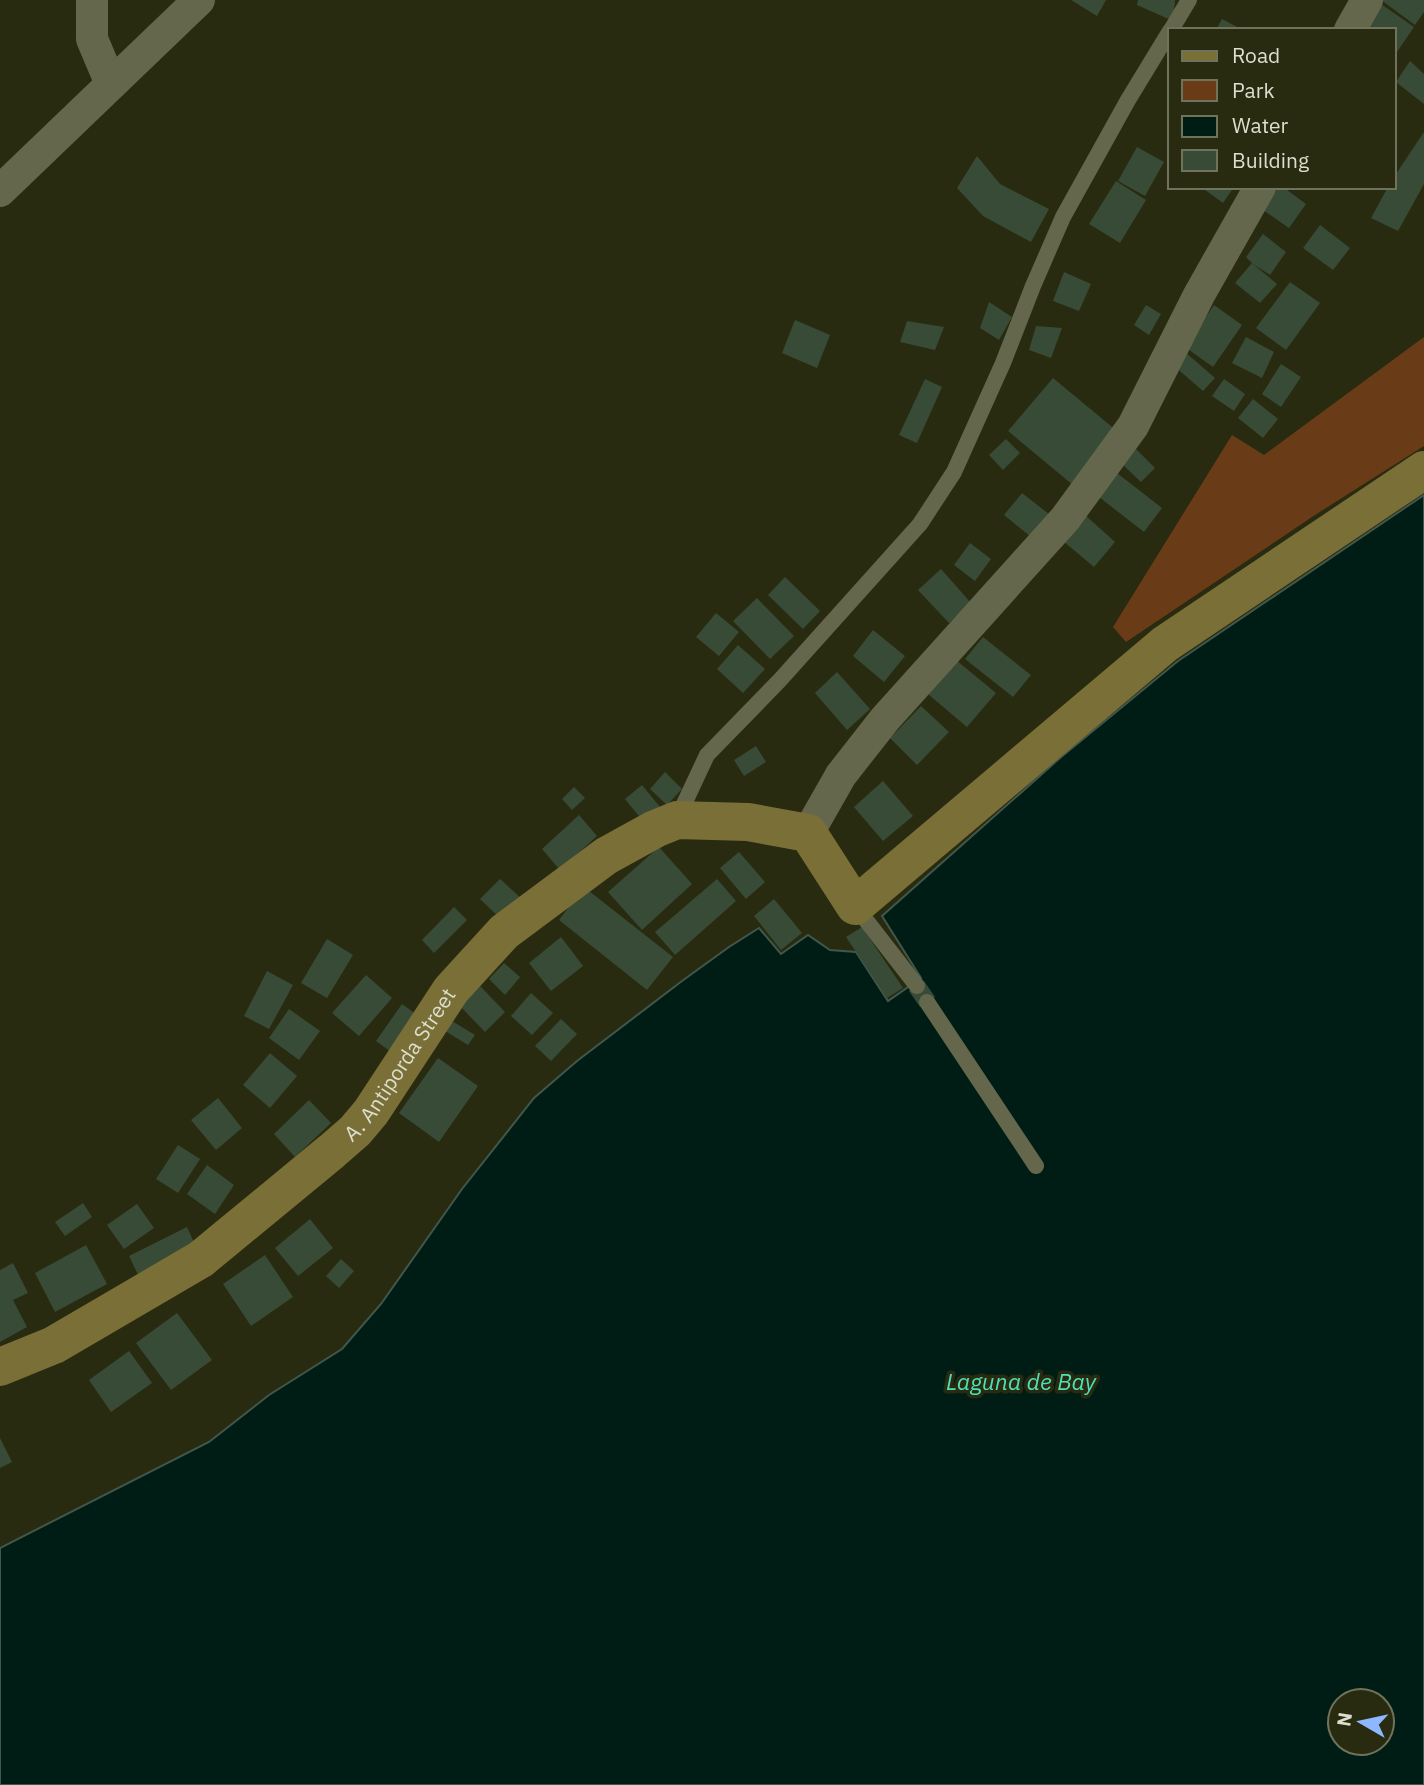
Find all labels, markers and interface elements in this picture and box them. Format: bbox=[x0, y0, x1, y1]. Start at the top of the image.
legend bbox=[1168, 28, 1396, 189]
text: Road bbox=[1232, 41, 1280, 69]
text: Park bbox=[1232, 76, 1275, 104]
text: Water bbox=[1232, 111, 1289, 139]
text: Building bbox=[1232, 146, 1309, 174]
street label: A. Antiporda Street bbox=[338, 982, 462, 1147]
water label: Laguna de Bay bbox=[946, 1366, 1097, 1396]
north arrow bbox=[1326, 1687, 1396, 1757]
text: N bbox=[1331, 1711, 1357, 1728]

